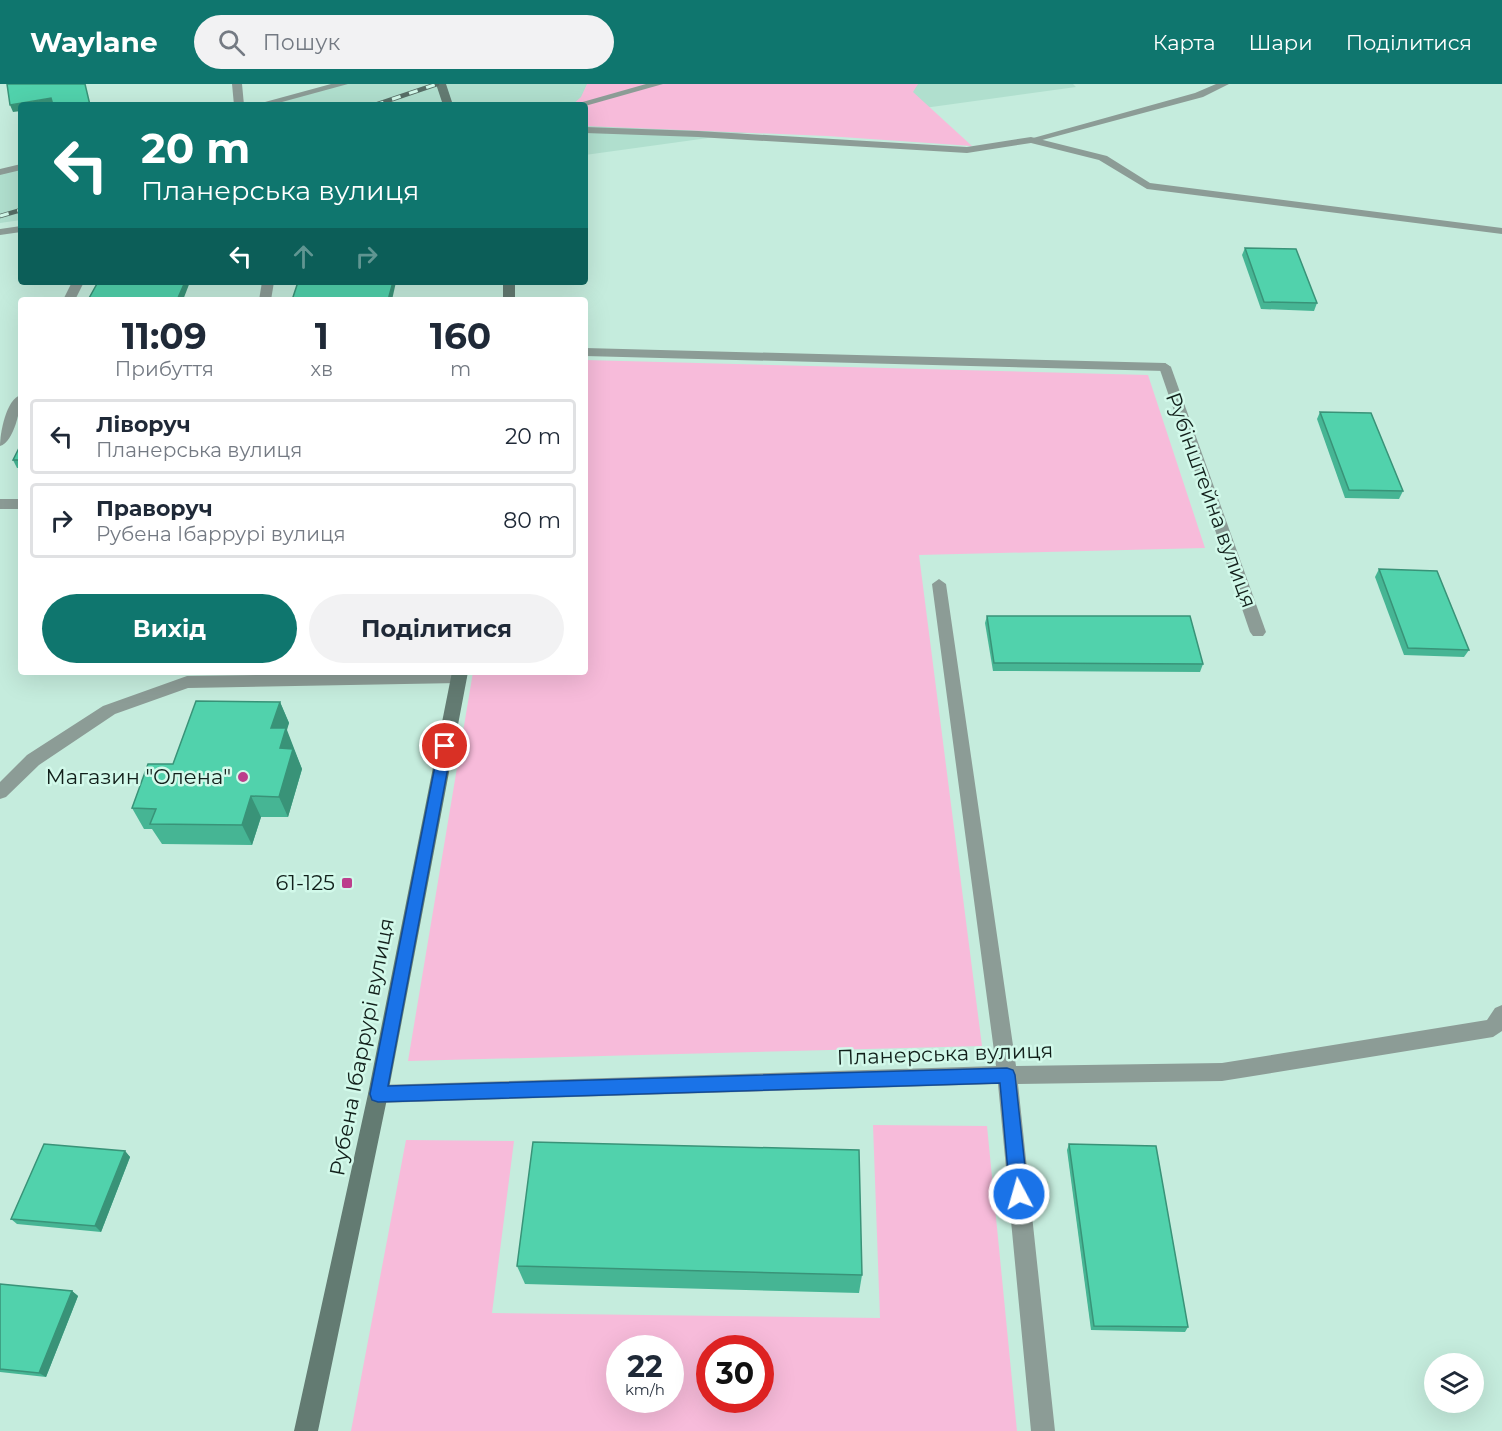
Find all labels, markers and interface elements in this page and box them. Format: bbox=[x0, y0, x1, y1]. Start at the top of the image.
search box bbox=[194, 15, 614, 69]
text: Waylane bbox=[30, 25, 158, 59]
icon: search bbox=[215, 26, 248, 59]
text: Пошук bbox=[263, 29, 340, 56]
text: Карта bbox=[1153, 30, 1216, 55]
text: Шари bbox=[1249, 30, 1313, 55]
text: Поділитися bbox=[1346, 30, 1472, 55]
text: 20 m bbox=[141, 122, 250, 174]
icon: left bbox=[42, 126, 120, 204]
text: Планерська вулиця bbox=[141, 174, 419, 207]
icon: left bbox=[224, 240, 257, 273]
icon: ahead bbox=[287, 240, 320, 273]
icon: right bbox=[350, 240, 383, 273]
text: 11:09 bbox=[122, 314, 207, 358]
text: 1 bbox=[315, 314, 329, 358]
text: 160 bbox=[430, 314, 491, 358]
text: Прибуття bbox=[115, 357, 214, 381]
text: хв bbox=[310, 357, 333, 381]
text: m bbox=[450, 357, 471, 381]
street label: Рубінштейна вулиця bbox=[1161, 389, 1262, 611]
text: Ліворуч bbox=[96, 411, 191, 438]
icon: left bbox=[45, 420, 78, 453]
text: 20 m bbox=[505, 423, 561, 450]
text: Планерська вулиця bbox=[96, 438, 302, 462]
text: Праворуч bbox=[96, 495, 213, 522]
icon: right bbox=[45, 504, 78, 537]
text: 80 m bbox=[503, 507, 561, 534]
text: Рубена Ібаррурі вулиця bbox=[96, 522, 346, 546]
button: Вихід bbox=[42, 594, 297, 663]
button: Поділитися bbox=[309, 594, 564, 663]
pin bbox=[419, 720, 470, 771]
icon: arrive bbox=[428, 729, 461, 762]
place label: Магазин "Олена" bbox=[45, 764, 231, 789]
marker: Магазин "Олена" bbox=[236, 770, 250, 784]
place label: 61-125 bbox=[276, 870, 335, 895]
marker: 61-125 bbox=[340, 876, 354, 890]
street label: Рубена Ібаррурі вулиця bbox=[324, 916, 399, 1178]
street label: Планерська вулиця bbox=[836, 1037, 1054, 1070]
position arrow bbox=[987, 1162, 1051, 1226]
speed limit sign: 30 bbox=[696, 1335, 774, 1413]
text: 22 bbox=[627, 1348, 663, 1385]
map controls bbox=[1424, 1353, 1484, 1413]
button: layers bbox=[1424, 1353, 1484, 1413]
text: km/h bbox=[625, 1380, 665, 1399]

